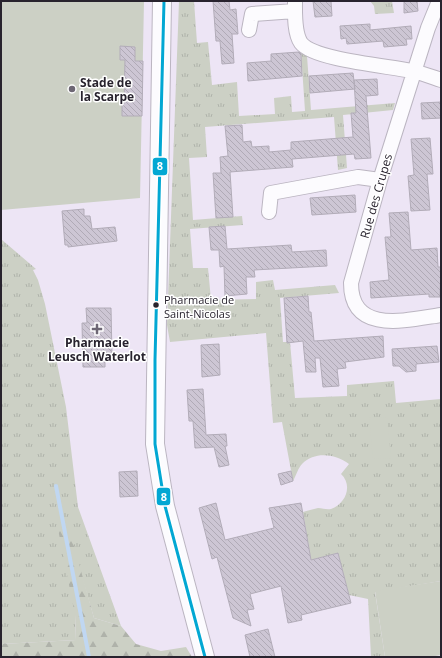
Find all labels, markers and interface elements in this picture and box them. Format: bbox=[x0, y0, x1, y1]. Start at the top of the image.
place label: Stade de la Scarpe bbox=[80, 74, 134, 105]
marker: Stade de la Scarpe bbox=[67, 84, 77, 94]
street label: Rue des Crupes bbox=[356, 152, 396, 240]
line badge: 8 bbox=[152, 157, 168, 176]
text: 8 bbox=[157, 158, 163, 173]
place label: Pharmacie de Saint-Nicolas bbox=[164, 292, 234, 321]
marker: Pharmacie de Saint-Nicolas bbox=[151, 300, 161, 310]
marker: Pharmacie Leusch Waterlot bbox=[92, 324, 102, 334]
place label: Pharmacie Leusch Waterlot bbox=[48, 334, 146, 365]
line badge: 8 bbox=[156, 487, 171, 506]
text: 8 bbox=[161, 489, 167, 504]

